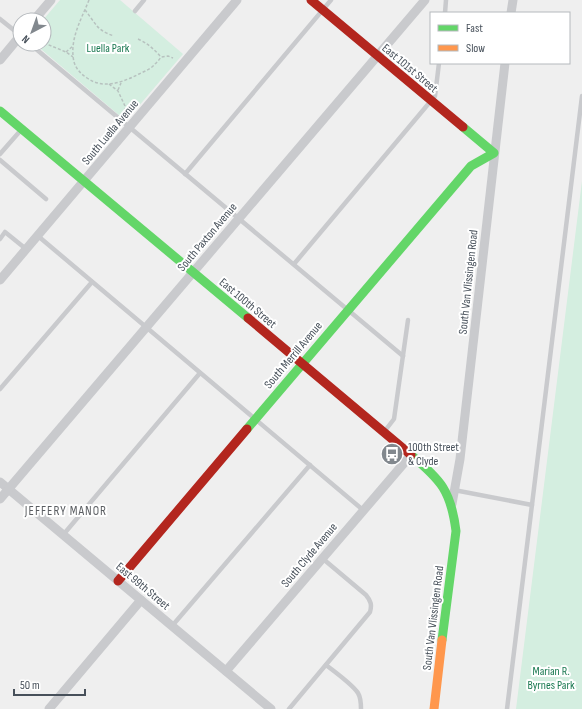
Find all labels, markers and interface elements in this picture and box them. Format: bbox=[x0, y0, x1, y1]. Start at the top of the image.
north arrow bbox=[12, 12, 52, 52]
legend bbox=[430, 12, 570, 64]
text: Fast bbox=[466, 21, 483, 36]
text: N bbox=[19, 32, 32, 46]
park label: Luella Park bbox=[87, 41, 130, 56]
street label: East 101st Street bbox=[379, 41, 441, 96]
text: Slow bbox=[466, 41, 485, 56]
street label: South Luella Avenue bbox=[79, 97, 142, 168]
street label: South Paxton Avenue bbox=[174, 200, 240, 275]
street label: South Van Vlissingen Road bbox=[456, 229, 481, 335]
street label: East 100th Street bbox=[216, 275, 280, 332]
street label: South Merrill Avenue bbox=[261, 319, 326, 392]
place label: 100th Street & Clyde bbox=[408, 440, 459, 469]
bus stop icon: 100th Street & Clyde bbox=[379, 441, 405, 467]
district label: JEFFERY MANOR bbox=[24, 503, 107, 519]
street label: South Clyde Avenue bbox=[278, 520, 341, 591]
street label: East 99th Street bbox=[113, 559, 173, 614]
street label: South Van Vlissingen Road bbox=[420, 565, 447, 671]
park label: Marian R. Byrnes Park bbox=[527, 664, 575, 693]
scale bar bbox=[14, 671, 85, 697]
text: 50 m bbox=[20, 678, 40, 693]

